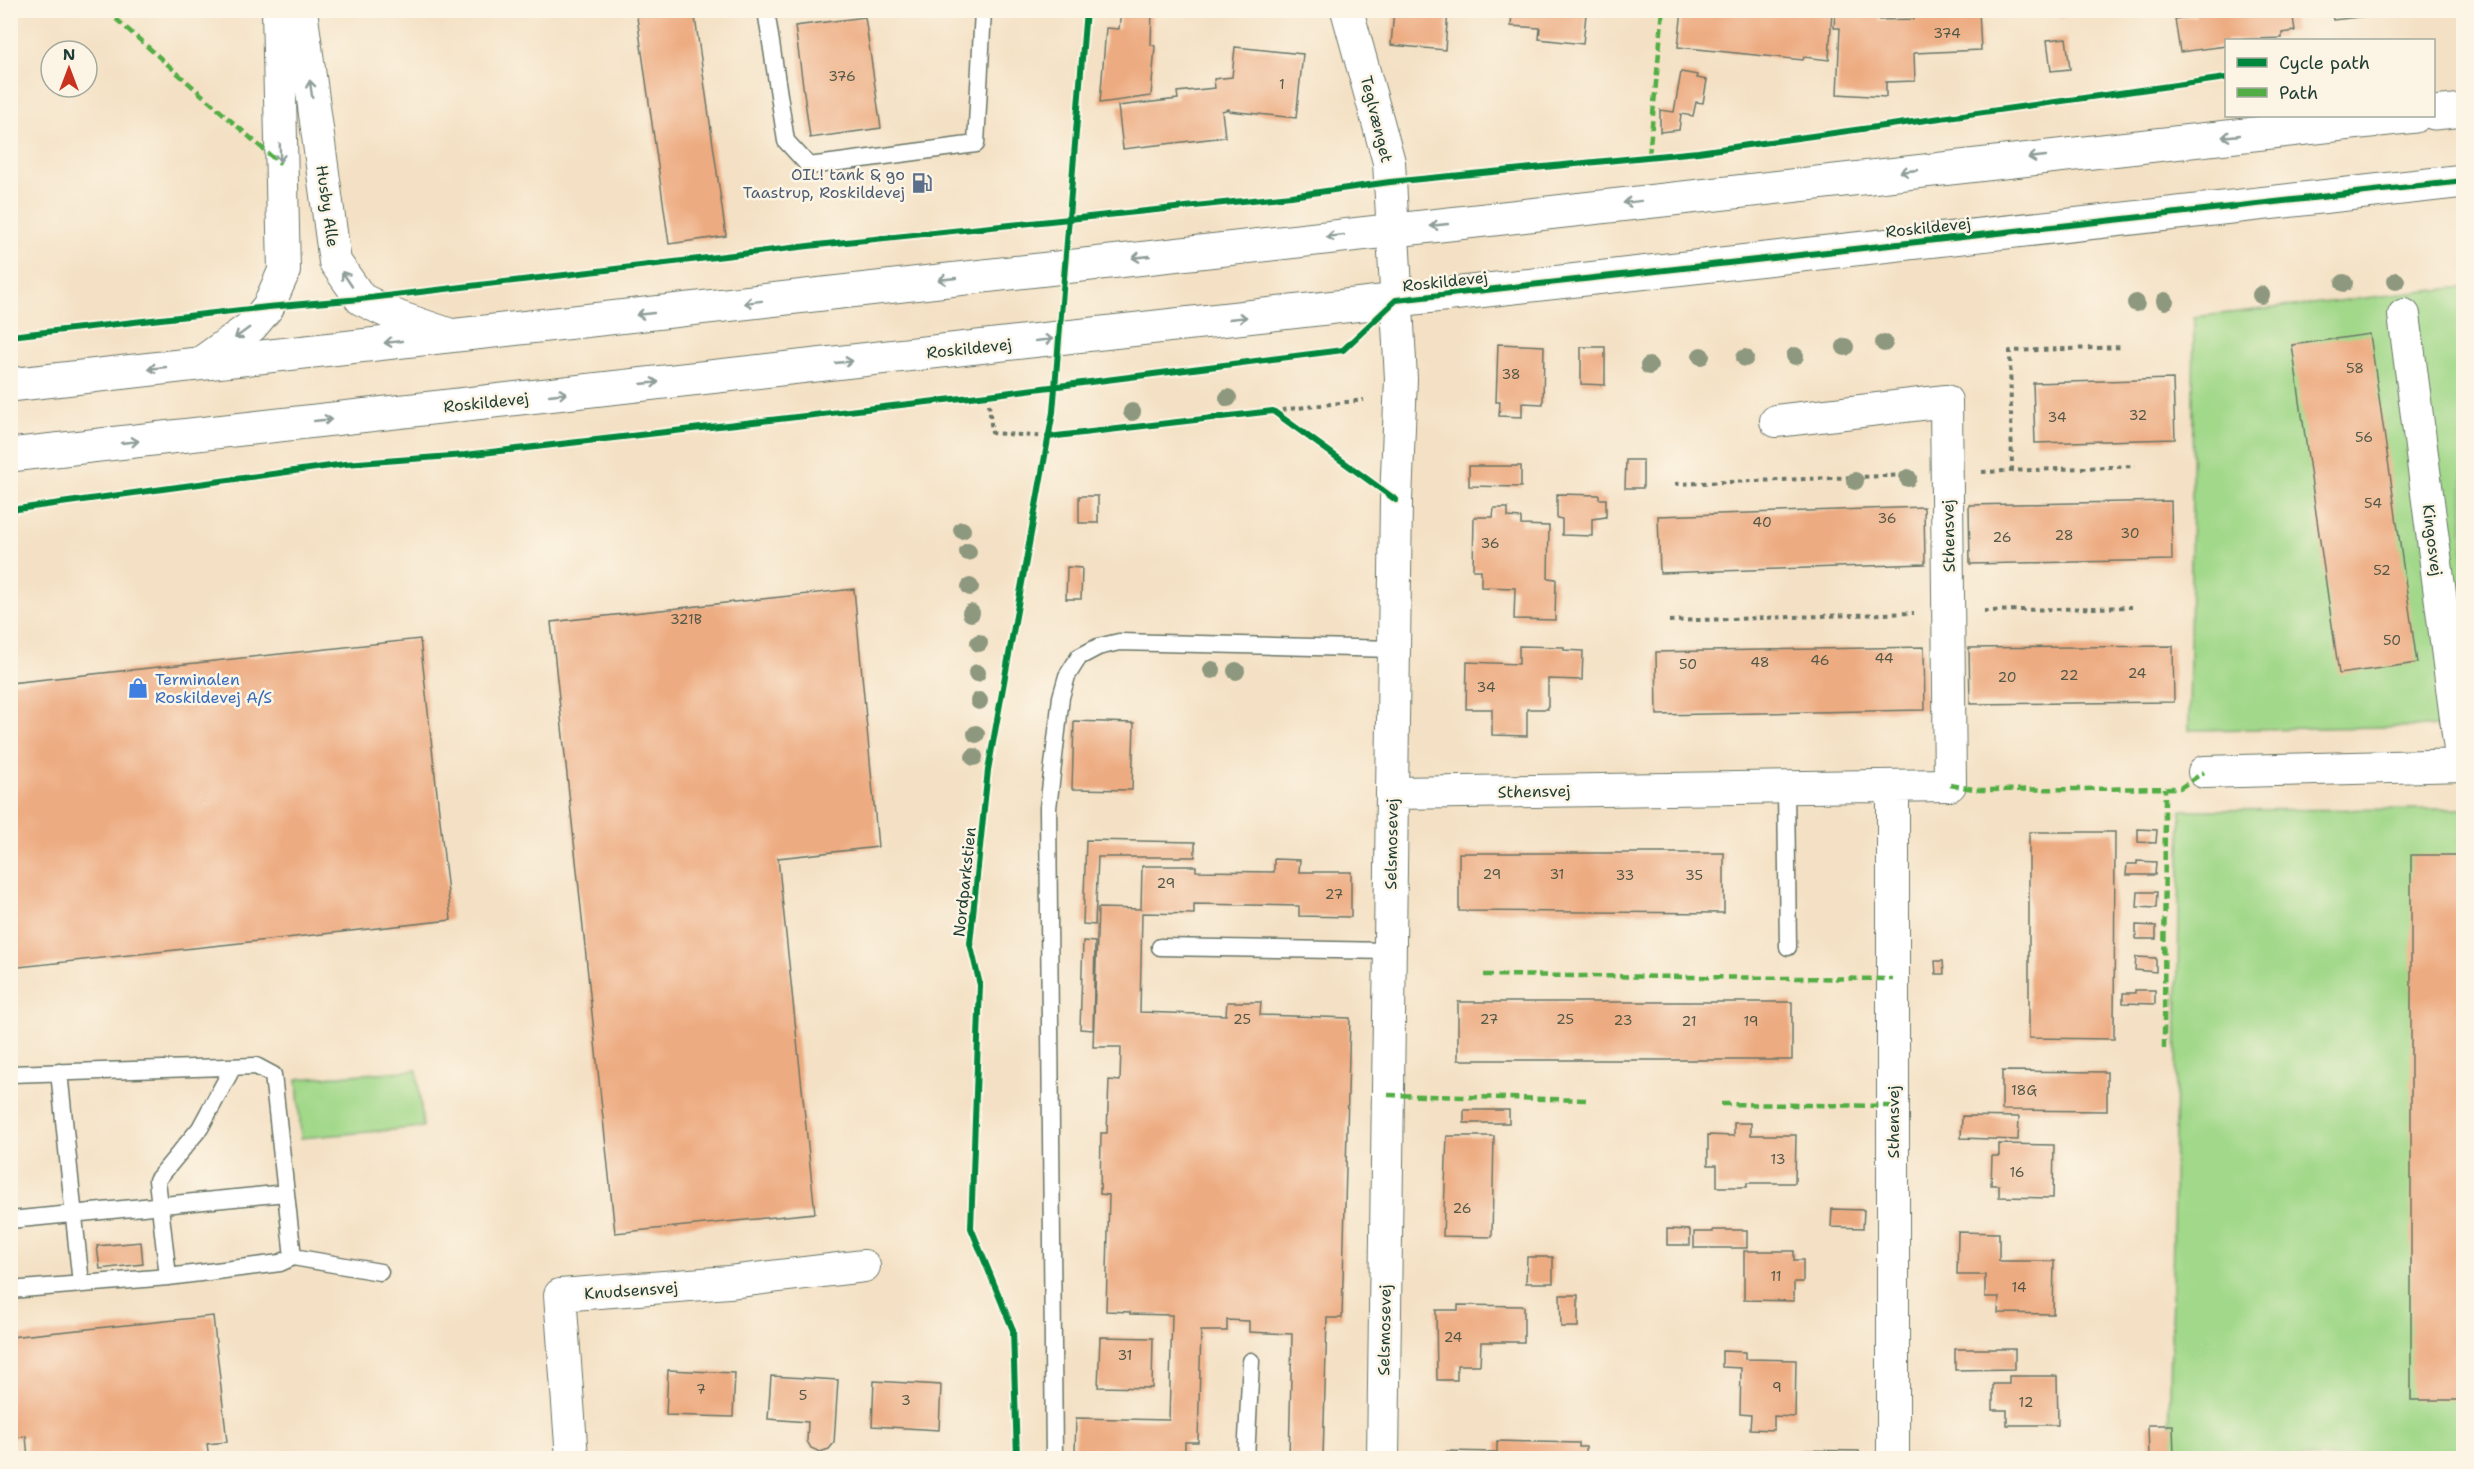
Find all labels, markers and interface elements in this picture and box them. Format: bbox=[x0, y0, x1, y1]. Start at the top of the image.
house number: 374 bbox=[1933, 24, 1961, 42]
north arrow bbox=[39, 39, 99, 99]
legend bbox=[2225, 39, 2435, 117]
text: N bbox=[63, 44, 75, 65]
text: Cycle path bbox=[2279, 51, 2370, 75]
house number: 376 bbox=[828, 67, 856, 85]
street label: Teglvænget bbox=[1356, 73, 1397, 165]
house number: 1 bbox=[1279, 75, 1285, 93]
one-way arrow bbox=[306, 80, 317, 99]
text: Path bbox=[2279, 81, 2318, 105]
one-way arrow bbox=[2222, 131, 2242, 142]
one-way arrow bbox=[274, 142, 286, 162]
one-way arrow bbox=[2028, 151, 2048, 162]
street label: Husby Alle bbox=[311, 164, 344, 248]
place label: OIL! tank & go Taastrup, Roskildevej bbox=[743, 164, 905, 203]
one-way arrow bbox=[1900, 165, 1919, 176]
fuel station icon: OIL! tank & go Taastrup, Roskildevej bbox=[910, 171, 934, 195]
one-way arrow bbox=[1623, 197, 1643, 208]
street label: Roskildevej bbox=[1884, 213, 1972, 242]
one-way arrow bbox=[1429, 219, 1449, 230]
one-way arrow bbox=[1325, 231, 1345, 242]
one-way arrow bbox=[1131, 252, 1151, 263]
street label: Roskildevej bbox=[1401, 267, 1489, 296]
one-way arrow bbox=[341, 271, 353, 287]
one-way arrow bbox=[938, 274, 958, 285]
one-way arrow bbox=[744, 296, 764, 307]
one-way arrow bbox=[636, 309, 655, 320]
one-way arrow bbox=[1227, 313, 1247, 324]
one-way arrow bbox=[234, 327, 250, 339]
street label: Roskildevej bbox=[925, 334, 1013, 363]
one-way arrow bbox=[1034, 334, 1053, 345]
one-way arrow bbox=[383, 337, 403, 348]
one-way arrow bbox=[833, 356, 853, 367]
house number: 58 bbox=[2346, 359, 2364, 377]
one-way arrow bbox=[148, 363, 167, 374]
house number: 38 bbox=[1501, 365, 1521, 383]
one-way arrow bbox=[640, 377, 659, 388]
street label: Roskildevej bbox=[442, 388, 530, 417]
one-way arrow bbox=[548, 388, 568, 399]
house number: 32 bbox=[2129, 406, 2147, 424]
house number: 34 bbox=[2047, 408, 2067, 426]
one-way arrow bbox=[313, 414, 333, 425]
house number: 56 bbox=[2355, 428, 2373, 446]
one-way arrow bbox=[119, 436, 139, 447]
house number: 54 bbox=[2364, 494, 2382, 512]
street label: Sthensvej bbox=[1937, 499, 1960, 573]
street label: Kingosvej bbox=[2418, 503, 2447, 577]
house number: 36 bbox=[1877, 509, 1897, 527]
house number: 40 bbox=[1752, 513, 1772, 531]
house number: 30 bbox=[2120, 524, 2140, 542]
house number: 28 bbox=[2054, 526, 2074, 544]
house number: 26 bbox=[1993, 528, 2012, 546]
house number: 36 bbox=[1480, 534, 1500, 552]
house number: 52 bbox=[2373, 561, 2391, 579]
house number: 321B bbox=[670, 610, 702, 628]
house number: 50 bbox=[2383, 631, 2401, 649]
house number: 44 bbox=[1874, 649, 1894, 667]
house number: 46 bbox=[1810, 651, 1830, 669]
house number: 48 bbox=[1750, 653, 1770, 671]
house number: 50 bbox=[1679, 655, 1697, 673]
house number: 24 bbox=[2128, 664, 2147, 682]
house number: 22 bbox=[2060, 666, 2078, 684]
house number: 20 bbox=[1997, 668, 2017, 686]
place label: Terminalen Roskildevej A/S bbox=[155, 669, 272, 708]
shop icon: Terminalen Roskildevej A/S bbox=[126, 676, 150, 700]
house number: 34 bbox=[1476, 678, 1496, 696]
street label: Sthensvej bbox=[1497, 780, 1571, 803]
street label: Selsmosevej bbox=[1380, 798, 1403, 890]
street label: Nordparkstien bbox=[948, 826, 981, 938]
house number: 29 bbox=[1483, 865, 1501, 883]
house number: 31 bbox=[1550, 865, 1564, 883]
house number: 33 bbox=[1616, 866, 1634, 884]
house number: 35 bbox=[1685, 866, 1703, 884]
house number: 29 bbox=[1157, 874, 1175, 892]
house number: 27 bbox=[1325, 885, 1343, 903]
house number: 25 bbox=[1233, 1010, 1251, 1028]
house number: 27 bbox=[1480, 1010, 1498, 1028]
house number: 25 bbox=[1556, 1010, 1574, 1028]
house number: 23 bbox=[1614, 1011, 1632, 1029]
house number: 21 bbox=[1682, 1012, 1696, 1030]
house number: 19 bbox=[1743, 1012, 1759, 1030]
house number: 18G bbox=[2011, 1081, 2037, 1099]
street label: Sthensvej bbox=[1883, 1086, 1904, 1158]
house number: 13 bbox=[1771, 1150, 1785, 1168]
house number: 16 bbox=[2009, 1163, 2025, 1181]
house number: 26 bbox=[1453, 1199, 1472, 1217]
house number: 11 bbox=[1770, 1267, 1782, 1285]
street label: Knudsensvej bbox=[583, 1277, 679, 1304]
house number: 14 bbox=[2011, 1278, 2027, 1296]
street label: Selsmosevej bbox=[1373, 1284, 1396, 1376]
house number: 24 bbox=[1444, 1328, 1463, 1346]
house number: 31 bbox=[1118, 1346, 1132, 1364]
house number: 9 bbox=[1772, 1378, 1782, 1396]
house number: 7 bbox=[696, 1380, 706, 1398]
house number: 5 bbox=[799, 1386, 807, 1404]
house number: 3 bbox=[901, 1391, 911, 1409]
house number: 12 bbox=[2019, 1393, 2033, 1411]

